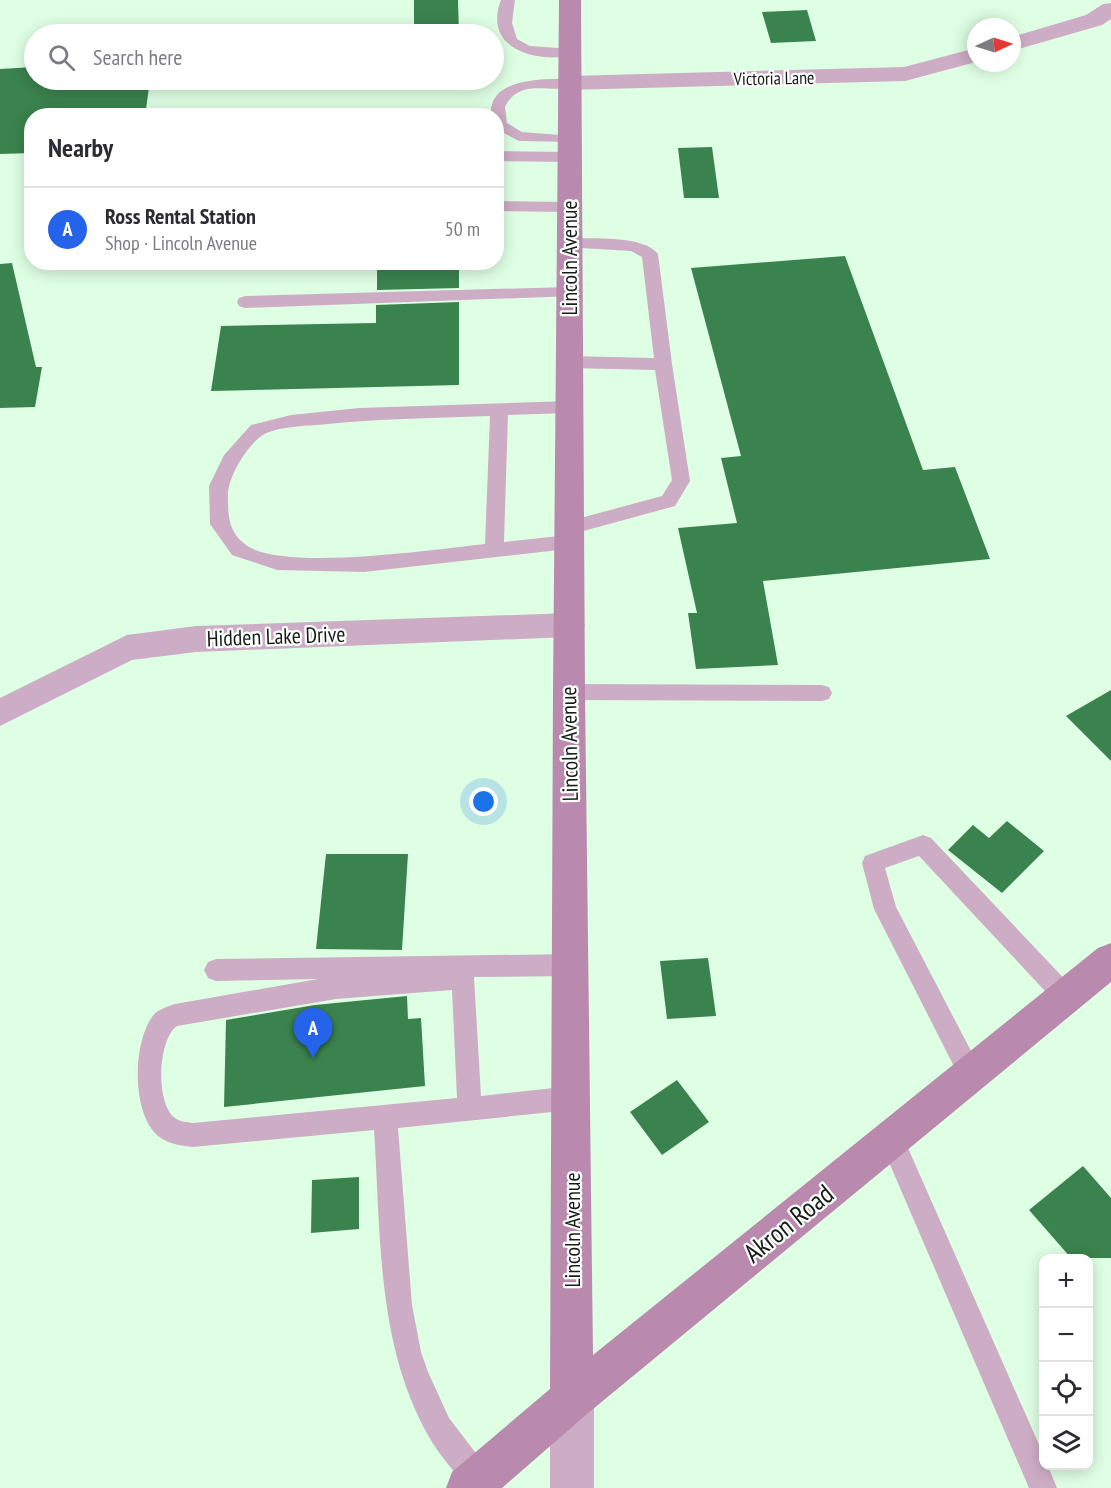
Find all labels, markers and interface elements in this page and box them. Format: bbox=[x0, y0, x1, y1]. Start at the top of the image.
north arrow bbox=[967, 18, 1021, 72]
search box bbox=[24, 24, 504, 90]
icon: search bbox=[45, 41, 78, 74]
text: Search here bbox=[93, 43, 182, 71]
street label: Victoria Lane bbox=[732, 66, 815, 90]
text: Nearby bbox=[48, 131, 113, 164]
street label: Lincoln Avenue bbox=[555, 200, 583, 316]
text: Ross Rental Station bbox=[105, 202, 256, 230]
text: A bbox=[62, 216, 73, 242]
text: 50 m bbox=[445, 216, 480, 242]
text: Shop · Lincoln Avenue bbox=[105, 230, 257, 256]
street label: Hidden Lake Drive bbox=[206, 620, 346, 652]
street label: Lincoln Avenue bbox=[554, 686, 584, 802]
your location bbox=[469, 787, 498, 816]
pin: A bbox=[294, 1008, 332, 1058]
street label: Lincoln Avenue bbox=[558, 1172, 586, 1288]
street label: Akron Road bbox=[736, 1176, 840, 1270]
map controls bbox=[1039, 1254, 1093, 1470]
button: + bbox=[1039, 1254, 1093, 1308]
button: − bbox=[1039, 1308, 1093, 1362]
button: locate bbox=[1039, 1362, 1093, 1416]
button: layers bbox=[1039, 1416, 1093, 1470]

